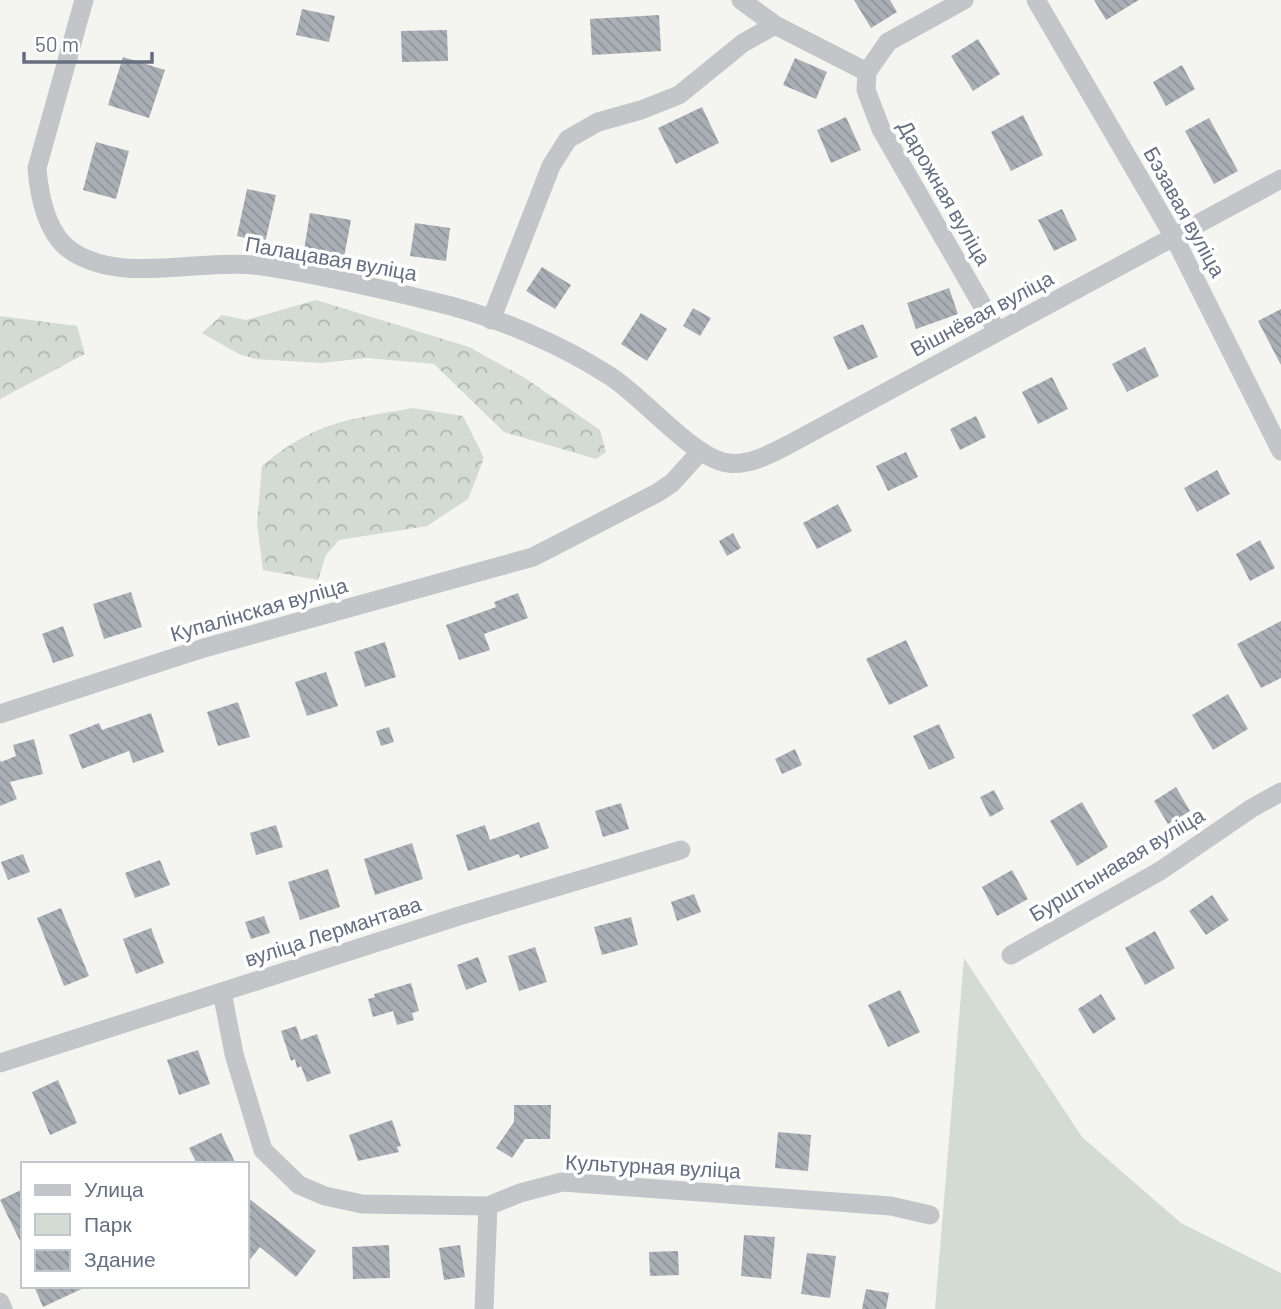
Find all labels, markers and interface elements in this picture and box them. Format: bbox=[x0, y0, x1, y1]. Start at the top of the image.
scale bar bbox=[24, 21, 152, 65]
text: 50 m bbox=[35, 31, 79, 56]
street label: Дарожная вуліца bbox=[894, 115, 997, 269]
street label: Бэзавая вуліца bbox=[1139, 142, 1232, 281]
street label: Палацавая вуліца bbox=[243, 230, 419, 285]
street label: Вішнёвая вуліца bbox=[906, 264, 1057, 361]
street label: Купалінская вуліца bbox=[167, 571, 350, 646]
street label: Бурштынавая вуліца bbox=[1024, 801, 1208, 926]
street label: вуліца Лермантава bbox=[241, 890, 424, 971]
street label: Культурная вуліца bbox=[565, 1148, 742, 1183]
legend bbox=[21, 1162, 248, 1288]
text: Улица bbox=[84, 1176, 144, 1201]
text: Парк bbox=[84, 1211, 132, 1236]
text: Здание bbox=[84, 1246, 156, 1271]

